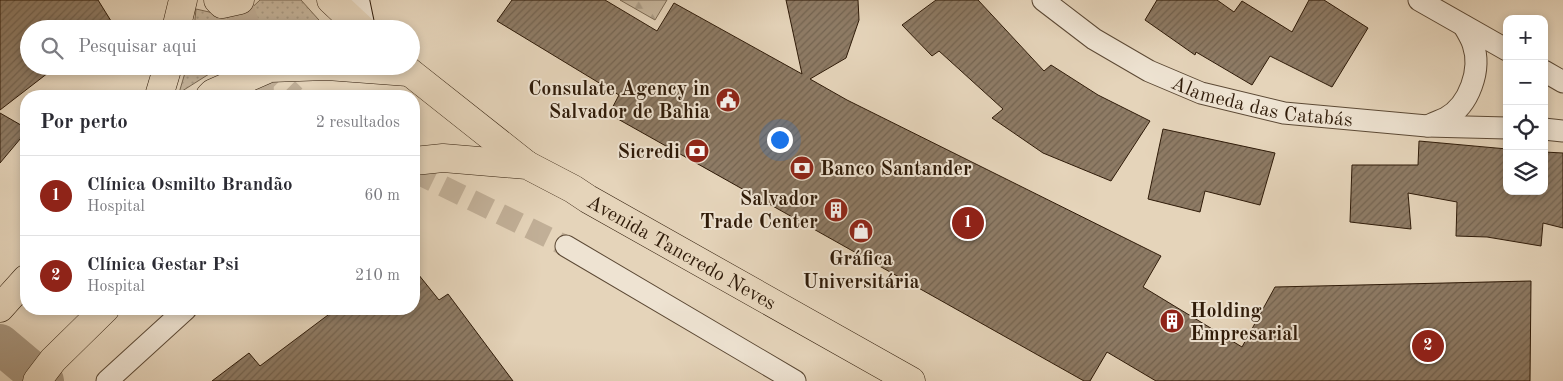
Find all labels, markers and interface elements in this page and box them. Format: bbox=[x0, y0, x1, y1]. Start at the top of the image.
map controls bbox=[1503, 15, 1548, 195]
button: + bbox=[1503, 15, 1548, 60]
search box bbox=[20, 20, 420, 75]
icon: search bbox=[38, 34, 66, 62]
text: Pesquisar aqui bbox=[78, 38, 197, 57]
button: − bbox=[1503, 60, 1548, 105]
street label: Alameda das Catabás bbox=[1168, 74, 1353, 131]
place label: Consulate Agency in Salvador de Bahia bbox=[528, 80, 710, 123]
public building icon: Consulate Agency in Salvador de Bahia bbox=[715, 87, 741, 113]
button: locate bbox=[1503, 105, 1548, 150]
text: Por perto bbox=[40, 112, 128, 133]
text: 2 resultados bbox=[316, 115, 400, 131]
your location bbox=[767, 127, 793, 153]
bank icon: Sicredi bbox=[684, 138, 710, 164]
place label: Sicredi bbox=[618, 143, 680, 163]
button: layers bbox=[1503, 150, 1548, 195]
bank icon: Banco Santander bbox=[789, 155, 815, 181]
place label: Banco Santander bbox=[820, 160, 972, 180]
text: Clínica Osmilto Brandão bbox=[87, 176, 293, 195]
text: 1 bbox=[51, 188, 61, 204]
text: 60 m bbox=[364, 188, 400, 204]
place label: Salvador Trade Center bbox=[700, 190, 818, 233]
street label: Avenida Tancredo Neves bbox=[583, 193, 779, 315]
building icon: Salvador Trade Center bbox=[823, 197, 849, 223]
text: Hospital bbox=[87, 199, 145, 215]
pin: 1 bbox=[952, 204, 984, 242]
shop icon: Gráfica Universitária bbox=[848, 218, 874, 244]
place label: Gráfica Universitária bbox=[802, 250, 920, 293]
text: Clínica Gestar Psi bbox=[87, 256, 239, 275]
text: 2 bbox=[51, 268, 61, 284]
text: 210 m bbox=[355, 268, 400, 284]
text: Hospital bbox=[87, 279, 145, 295]
place label: Holding Empresarial bbox=[1190, 302, 1298, 345]
building icon: Holding Empresarial bbox=[1159, 308, 1185, 334]
pin: 2 bbox=[1412, 327, 1444, 365]

